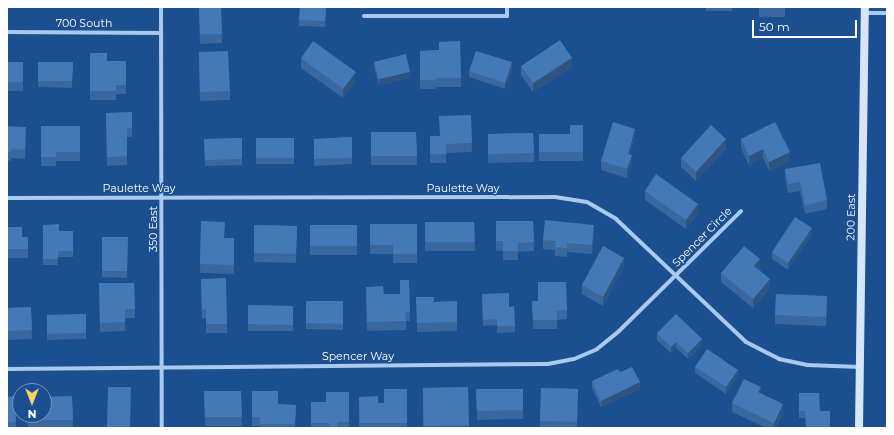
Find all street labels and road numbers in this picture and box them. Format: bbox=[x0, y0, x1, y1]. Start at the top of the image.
street label: 700 South bbox=[56, 16, 112, 30]
street label: Paulette Way bbox=[102, 181, 176, 195]
street label: Paulette Way bbox=[426, 181, 500, 195]
street label: 200 East bbox=[844, 193, 858, 241]
street label: Spencer Circle bbox=[669, 204, 735, 270]
street label: 350 East bbox=[146, 206, 160, 252]
street label: Spencer Way bbox=[322, 349, 394, 363]

